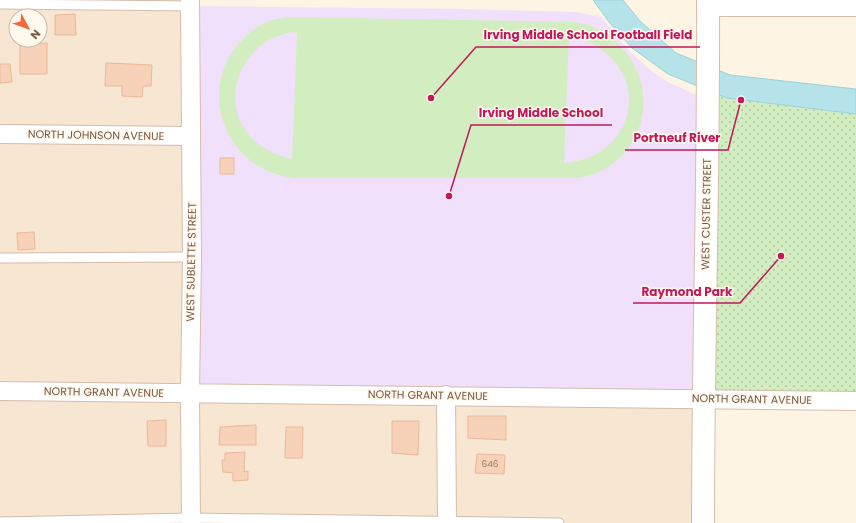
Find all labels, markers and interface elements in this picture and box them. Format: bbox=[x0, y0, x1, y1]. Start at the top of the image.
north arrow bbox=[8, 8, 48, 48]
callout: Irving Middle School Football Field bbox=[476, 23, 700, 47]
text: N bbox=[27, 26, 44, 43]
text: Irving Middle School Football Field bbox=[484, 26, 692, 43]
callout: Irving Middle School bbox=[471, 101, 612, 125]
text: Irving Middle School bbox=[479, 104, 603, 121]
street label: NORTH JOHNSON AVENUE bbox=[28, 126, 164, 144]
callout: Portneuf River bbox=[625, 126, 728, 150]
text: Portneuf River bbox=[634, 129, 720, 146]
street label: WEST CUSTER STREET bbox=[697, 158, 715, 270]
street label: WEST SUBLETTE STREET bbox=[182, 202, 200, 322]
callout: Raymond Park bbox=[633, 279, 740, 303]
text: Raymond Park bbox=[642, 283, 733, 300]
street label: NORTH GRANT AVENUE bbox=[44, 383, 164, 401]
street label: NORTH GRANT AVENUE bbox=[368, 386, 488, 404]
street label: NORTH GRANT AVENUE bbox=[692, 390, 812, 408]
house number: 646 bbox=[481, 458, 499, 470]

